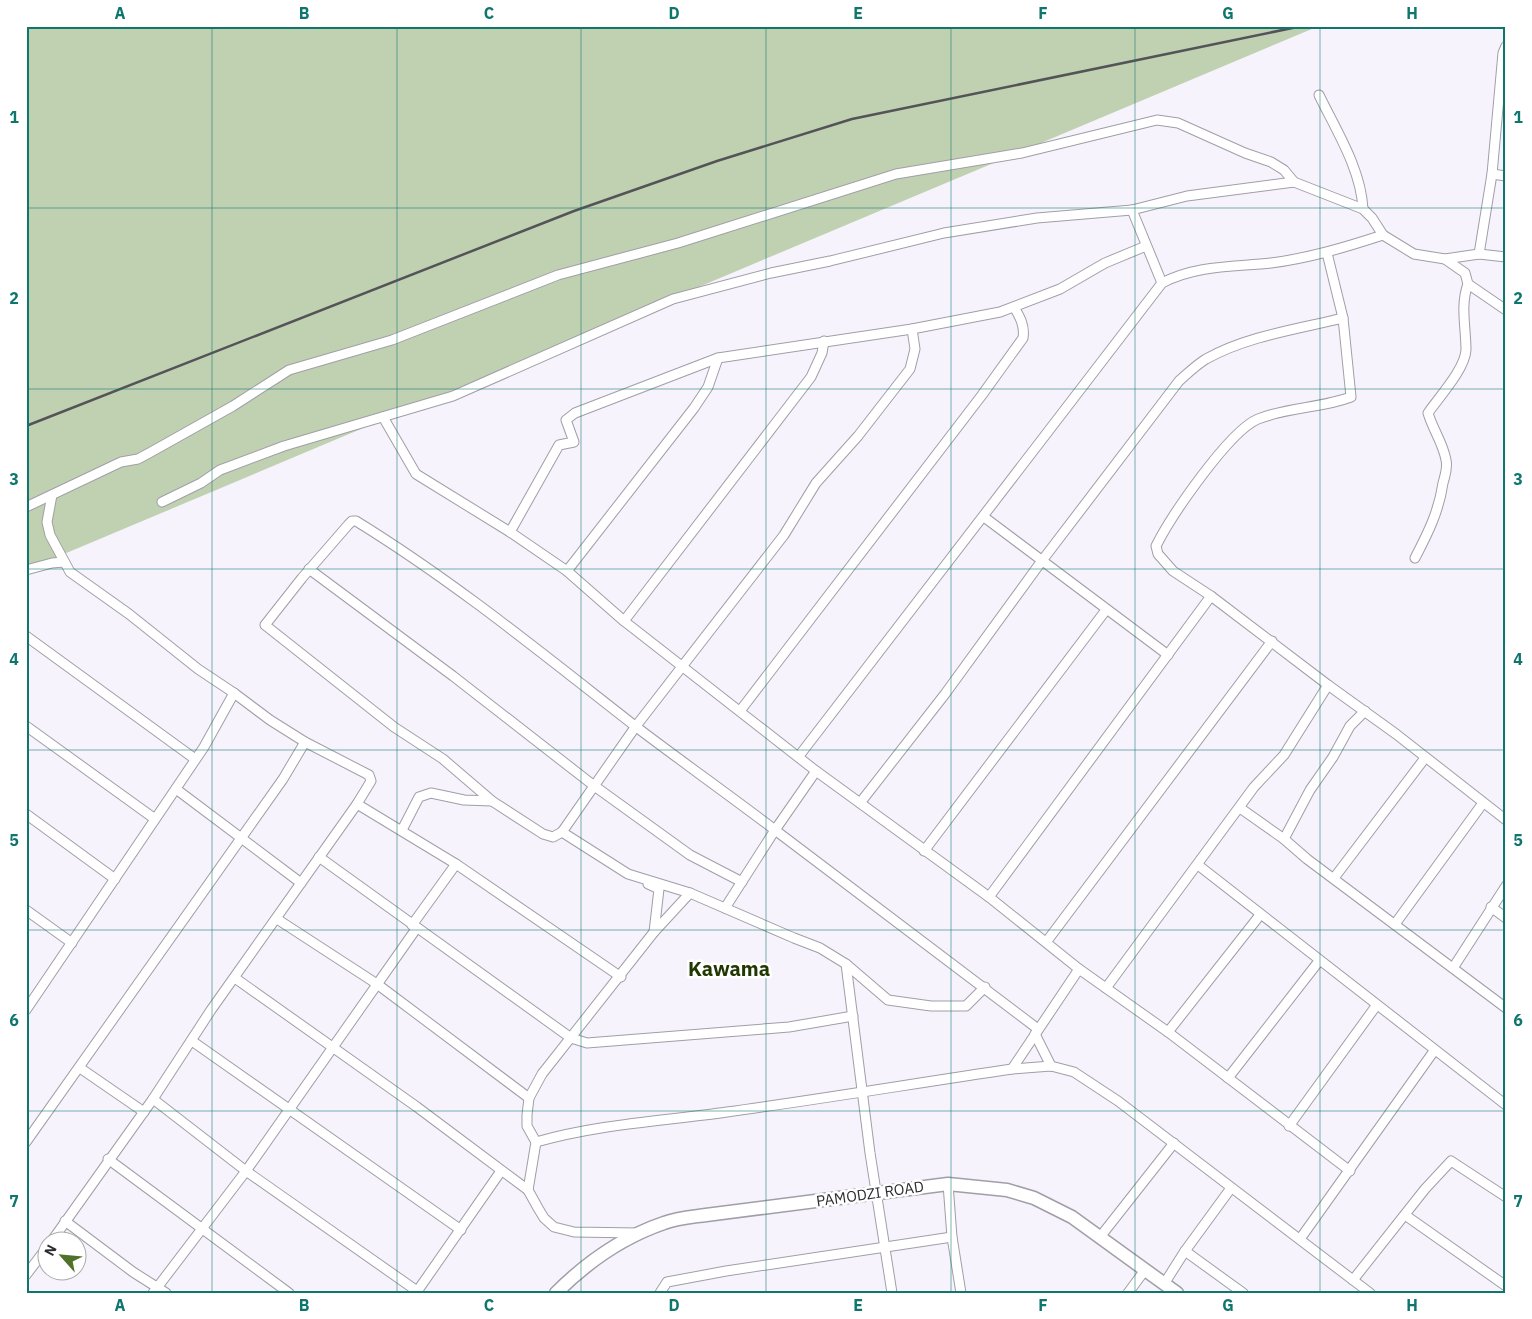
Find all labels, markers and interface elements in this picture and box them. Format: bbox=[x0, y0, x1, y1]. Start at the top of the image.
text: A bbox=[115, 3, 126, 23]
text: B bbox=[299, 3, 310, 23]
text: C bbox=[484, 3, 494, 23]
text: D bbox=[668, 3, 680, 23]
text: E bbox=[853, 3, 863, 23]
text: F bbox=[1038, 3, 1048, 23]
text: G bbox=[1222, 3, 1234, 23]
text: H bbox=[1406, 3, 1418, 23]
text: 1 bbox=[9, 107, 19, 127]
text: 1 bbox=[1513, 107, 1523, 127]
text: 2 bbox=[9, 288, 19, 308]
text: 2 bbox=[1513, 288, 1523, 308]
text: 3 bbox=[9, 469, 19, 489]
text: 3 bbox=[1513, 469, 1523, 489]
text: 4 bbox=[9, 649, 19, 669]
text: 4 bbox=[1513, 649, 1523, 669]
text: 5 bbox=[9, 830, 19, 850]
text: 5 bbox=[1513, 830, 1523, 850]
district label: Kawama bbox=[688, 955, 770, 982]
text: 6 bbox=[9, 1010, 19, 1030]
text: 6 bbox=[1513, 1010, 1523, 1030]
street label: PAMODZI ROAD bbox=[815, 1177, 925, 1210]
text: 7 bbox=[9, 1191, 19, 1211]
text: 7 bbox=[1513, 1191, 1523, 1211]
north arrow bbox=[38, 1232, 88, 1282]
text: N bbox=[40, 1241, 61, 1259]
text: A bbox=[115, 1295, 126, 1315]
text: B bbox=[299, 1295, 310, 1315]
text: C bbox=[484, 1295, 494, 1315]
text: D bbox=[668, 1295, 680, 1315]
text: E bbox=[853, 1295, 863, 1315]
text: F bbox=[1038, 1295, 1048, 1315]
text: G bbox=[1222, 1295, 1234, 1315]
text: H bbox=[1406, 1295, 1418, 1315]

